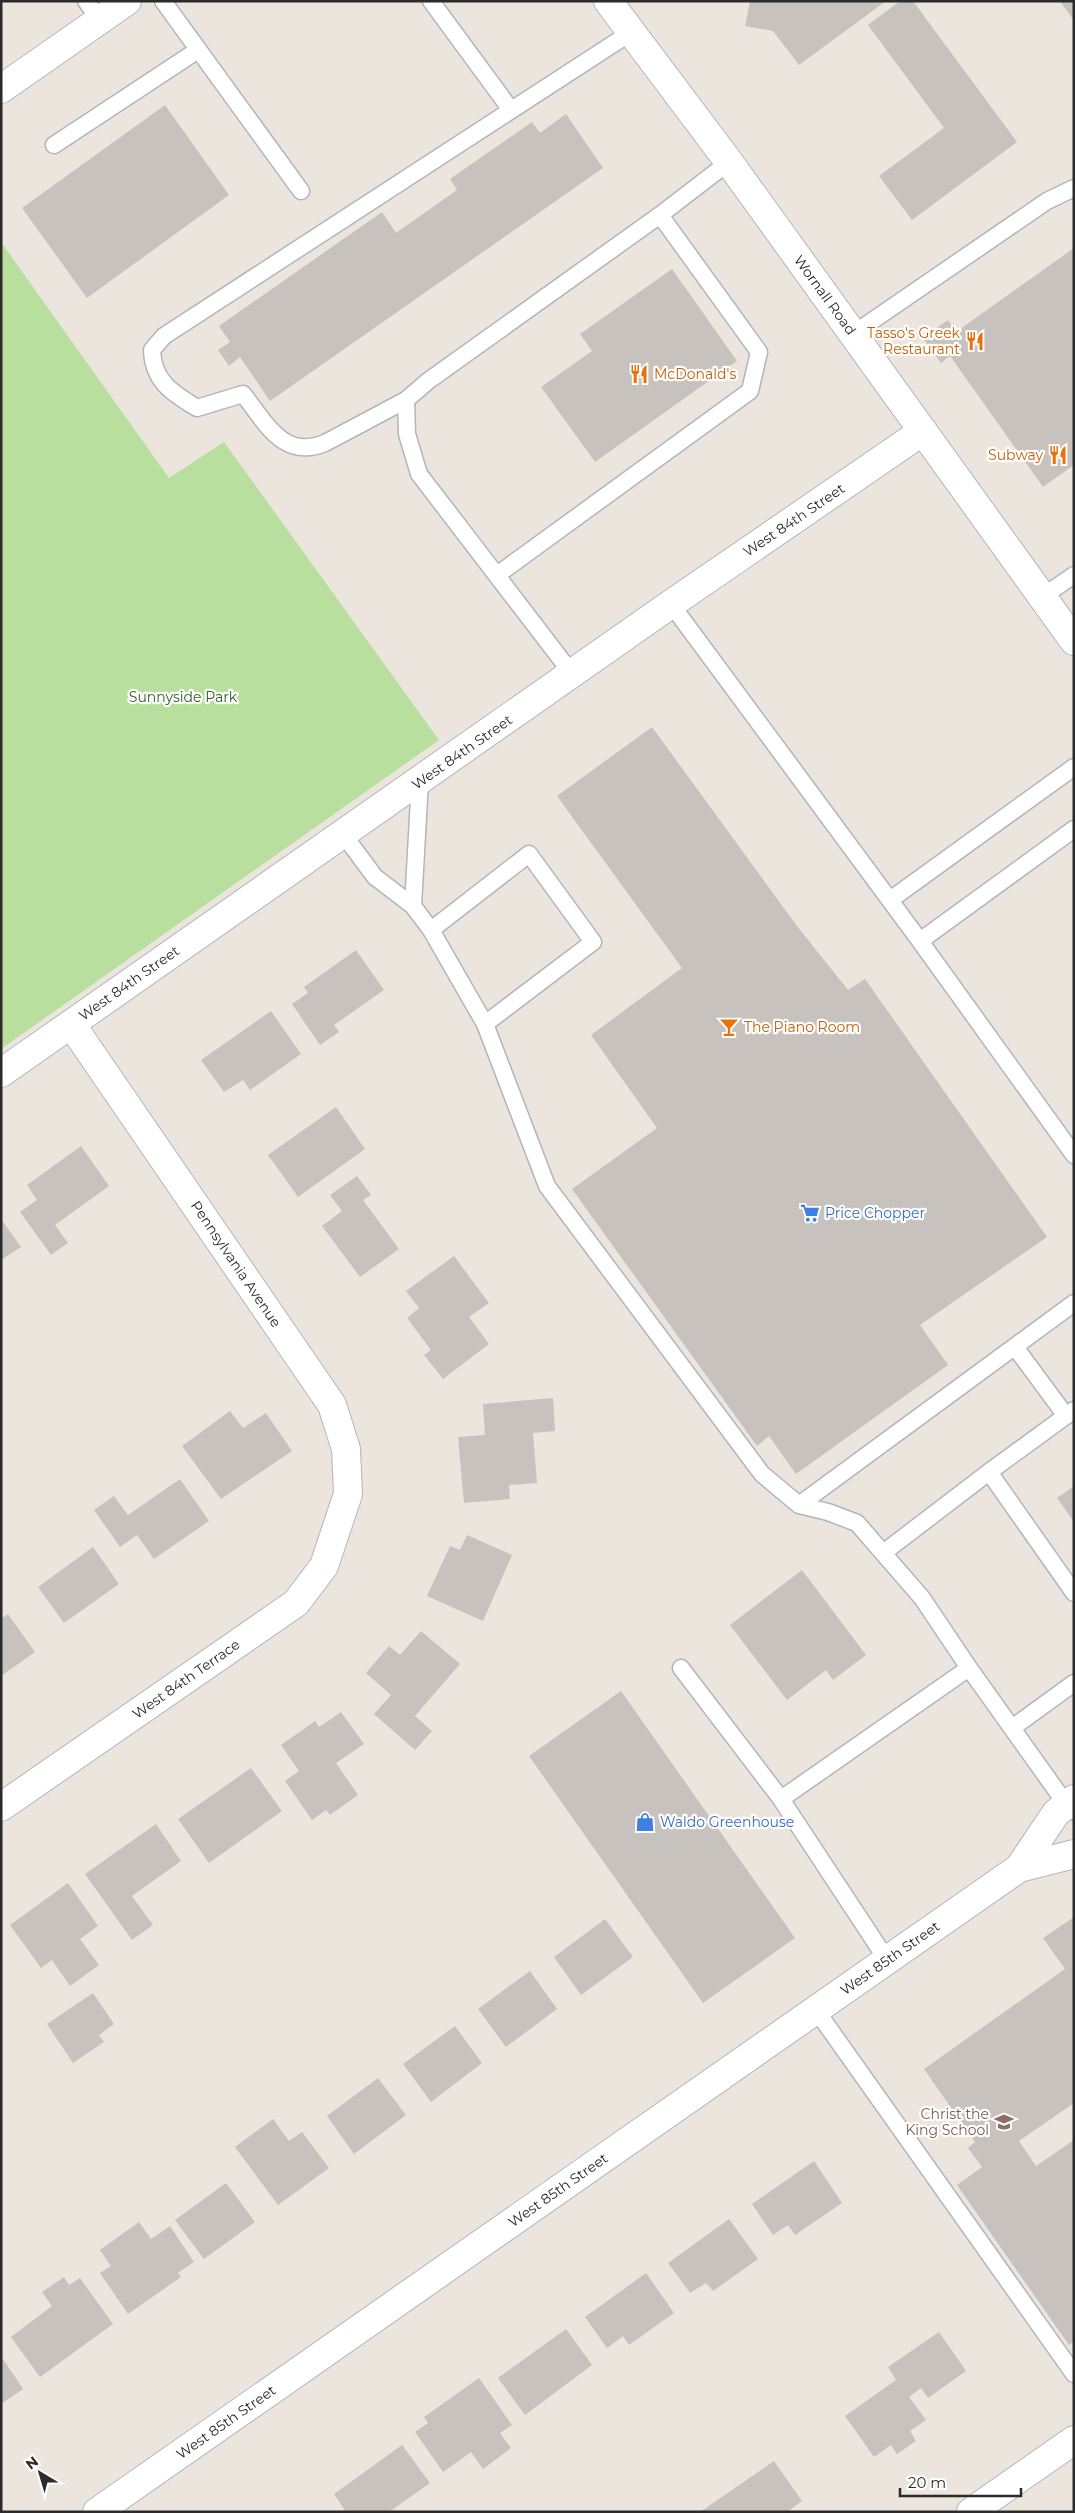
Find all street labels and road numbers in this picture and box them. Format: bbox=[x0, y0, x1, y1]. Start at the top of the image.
street label: Wornall Road bbox=[790, 251, 860, 339]
street label: West 84th Street bbox=[740, 479, 849, 561]
street label: West 84th Street bbox=[408, 710, 516, 793]
street label: West 84th Street bbox=[75, 941, 183, 1024]
street label: Pennsylvania Avenue bbox=[187, 1197, 285, 1331]
street label: West 84th Terrace bbox=[129, 1635, 243, 1723]
street label: West 85th Street bbox=[837, 1917, 944, 1999]
street label: West 85th Street bbox=[505, 2149, 612, 2231]
street label: West 85th Street bbox=[173, 2381, 280, 2463]

